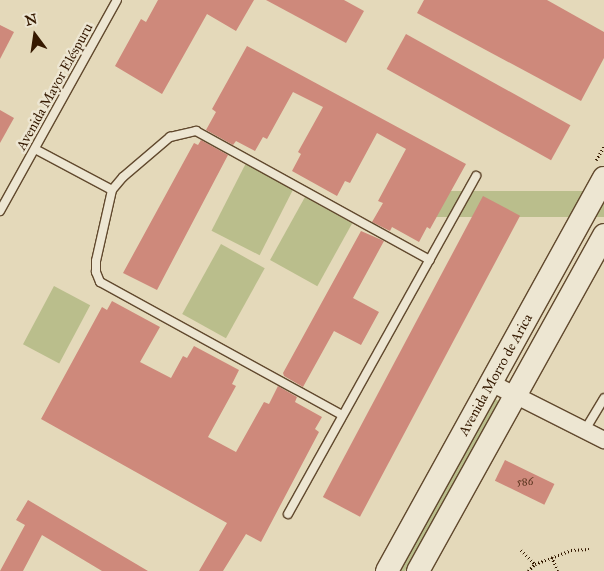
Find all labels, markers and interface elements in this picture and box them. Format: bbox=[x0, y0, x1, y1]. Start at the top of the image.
north arrow bbox=[10, 10, 60, 60]
text: N bbox=[23, 10, 39, 30]
street label: Avenida Mayor Eléspuru bbox=[13, 21, 97, 153]
street label: Avenida Morro de Arica bbox=[456, 311, 536, 439]
house number: 586 bbox=[517, 475, 533, 489]

